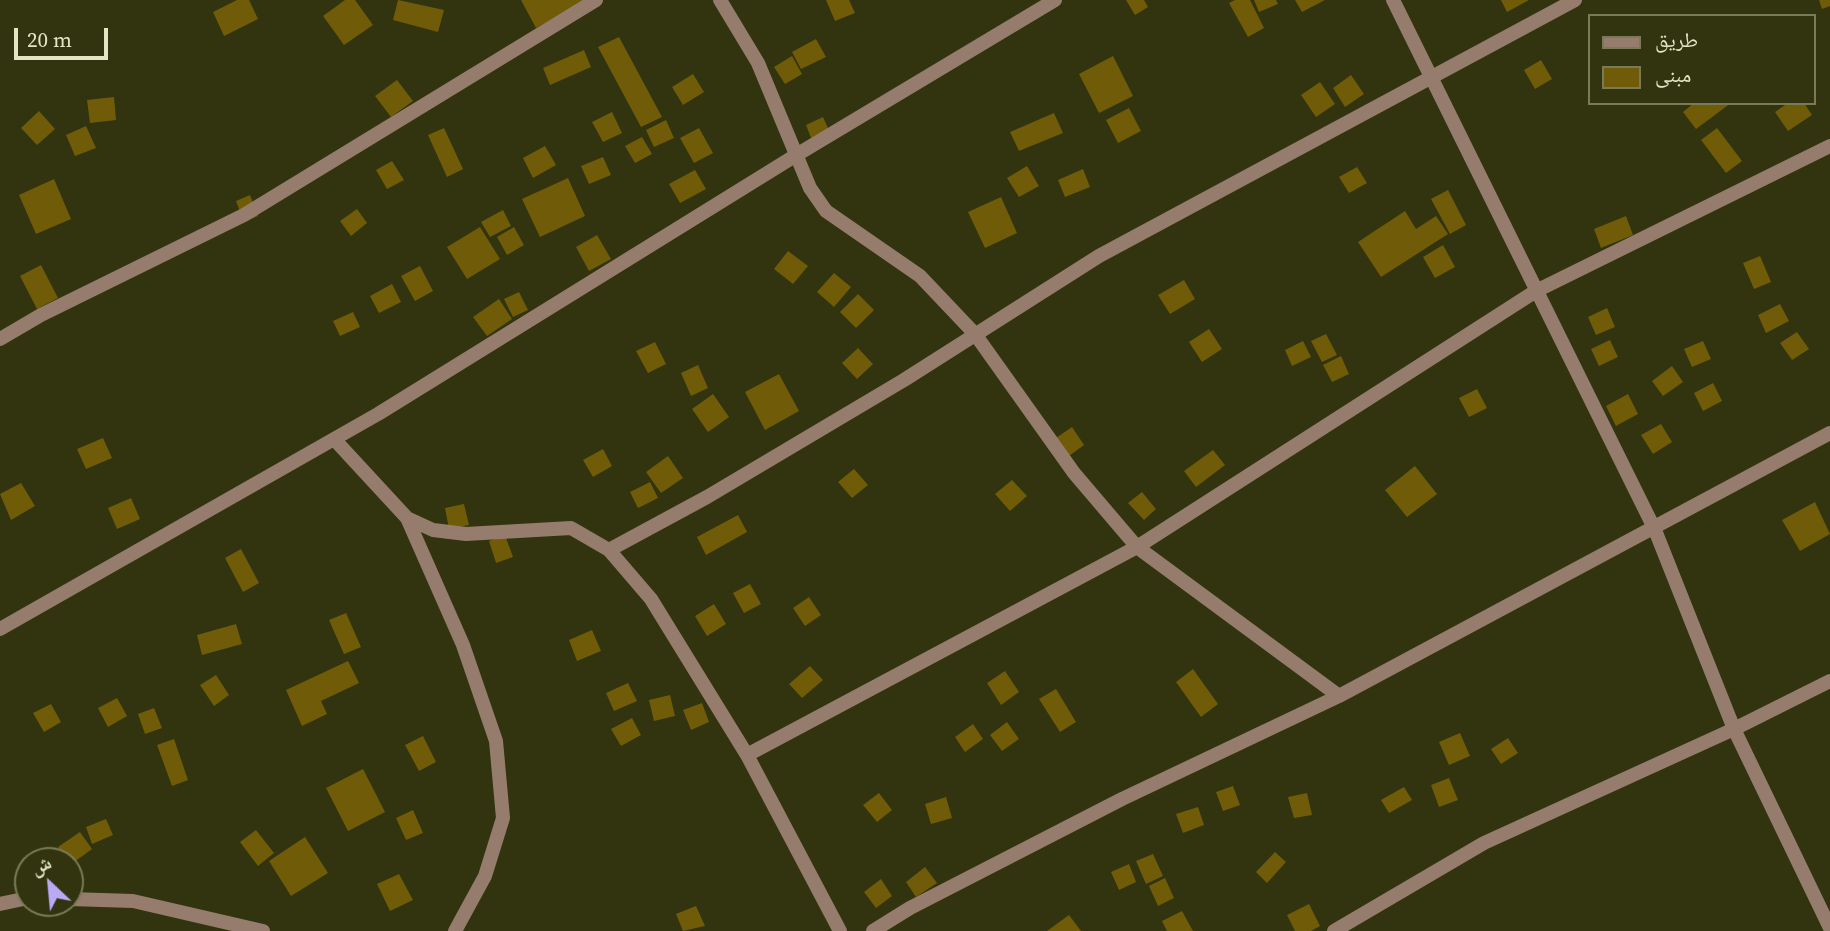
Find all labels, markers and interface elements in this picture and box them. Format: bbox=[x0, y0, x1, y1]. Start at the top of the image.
scale bar bbox=[18, 14, 112, 58]
legend bbox=[1588, 14, 1816, 105]
text: 20 m bbox=[27, 25, 72, 54]
text: طريق bbox=[1655, 25, 1698, 54]
text: مبنى bbox=[1655, 60, 1691, 89]
north arrow bbox=[14, 847, 84, 917]
text: ش bbox=[26, 849, 55, 881]

